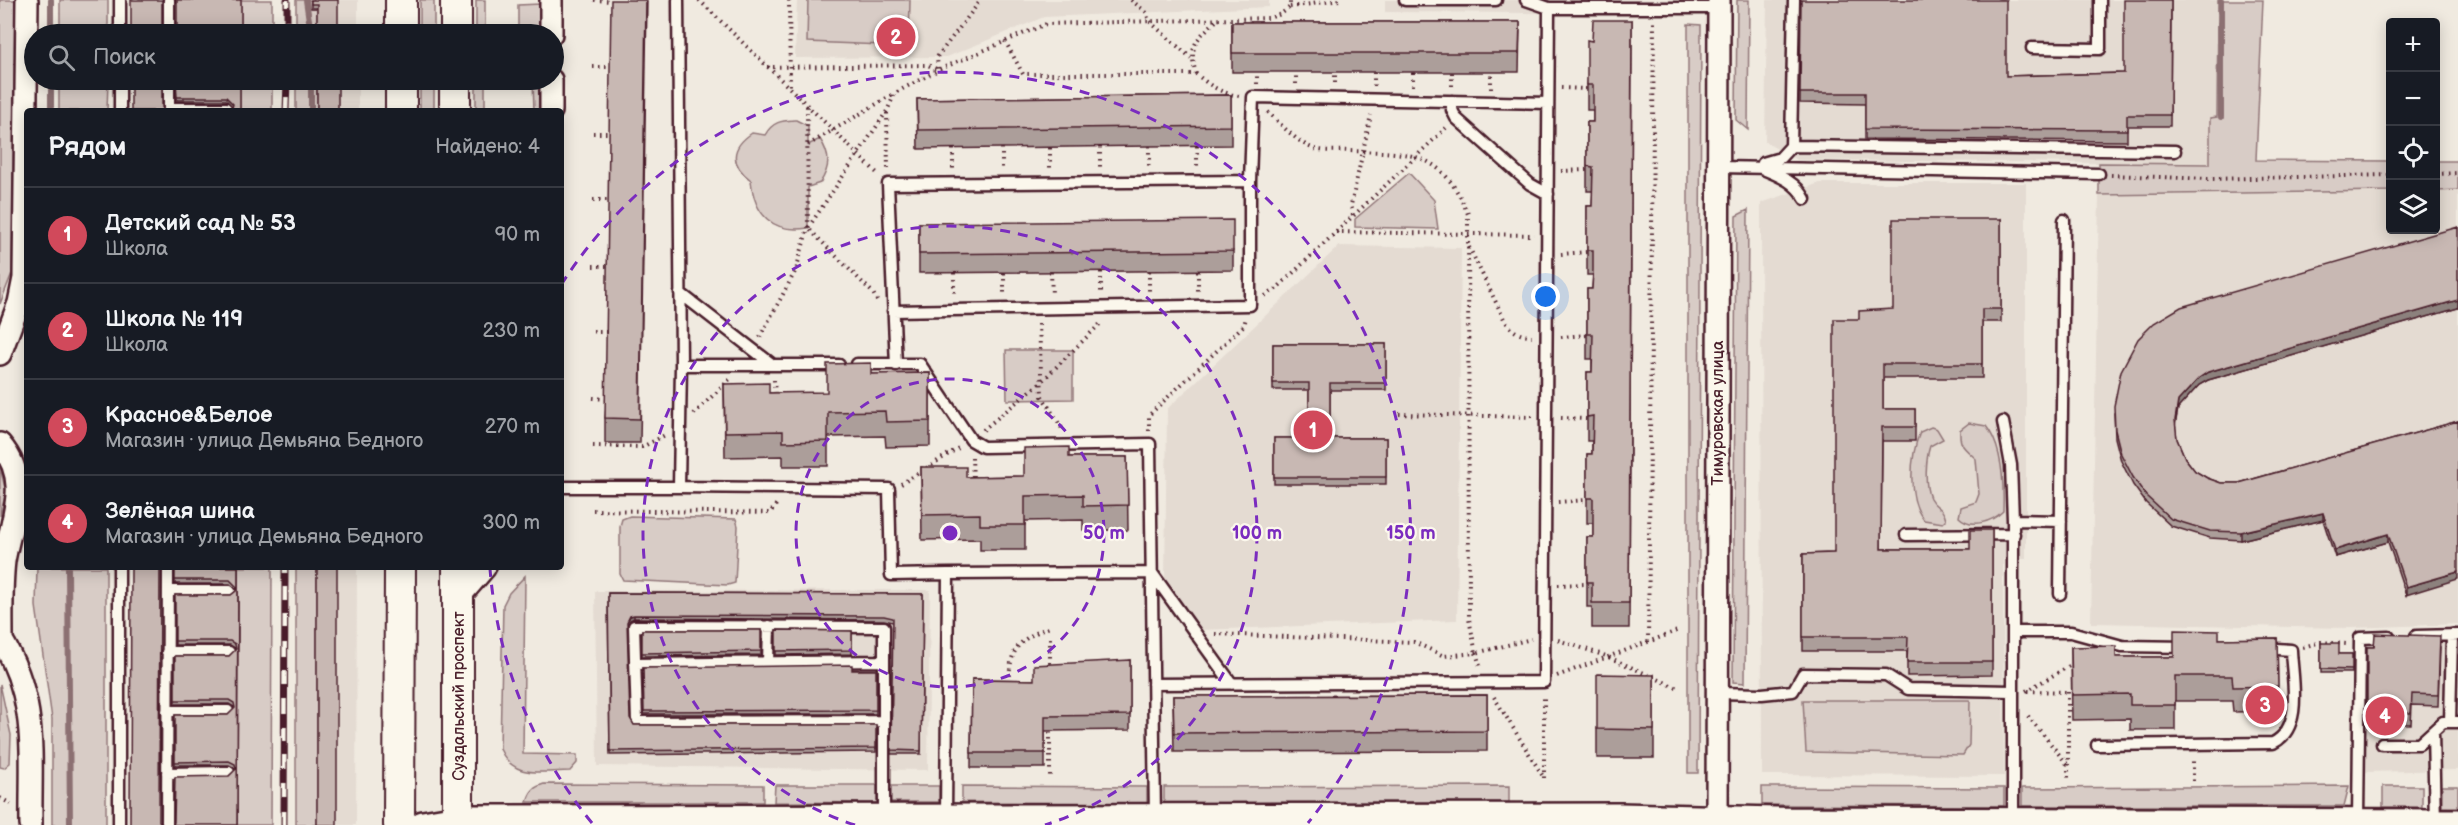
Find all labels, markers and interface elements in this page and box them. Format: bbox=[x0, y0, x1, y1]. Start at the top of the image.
pin: 2 bbox=[876, 15, 916, 60]
map controls bbox=[2386, 18, 2440, 234]
button: + bbox=[2386, 18, 2440, 72]
search box bbox=[24, 24, 564, 90]
icon: search bbox=[45, 41, 78, 74]
text: Поиск bbox=[93, 44, 156, 71]
button: − bbox=[2386, 72, 2440, 126]
button: locate bbox=[2386, 126, 2440, 180]
text: Рядом bbox=[48, 132, 126, 163]
text: Найдено: 4 bbox=[435, 135, 540, 159]
button: layers bbox=[2386, 180, 2440, 234]
text: Детский сад № 53 bbox=[105, 210, 296, 237]
text: 1 bbox=[63, 223, 72, 247]
text: 90 m bbox=[495, 223, 540, 247]
text: Школа bbox=[105, 237, 168, 261]
your location bbox=[1531, 282, 1560, 311]
text: Школа № 119 bbox=[105, 306, 243, 333]
text: 2 bbox=[62, 319, 73, 343]
text: 230 m bbox=[483, 319, 540, 343]
text: Школа bbox=[105, 333, 168, 357]
street label: Тимуровская улица bbox=[1709, 340, 1728, 485]
text: Красное&Белое bbox=[105, 402, 272, 429]
pin: 1 bbox=[1294, 408, 1332, 452]
text: 3 bbox=[62, 415, 73, 439]
text: 270 m bbox=[485, 415, 540, 439]
text: Магазин · улица Демьяна Бедного bbox=[105, 429, 423, 453]
text: Зелёная шина bbox=[105, 498, 255, 525]
text: 4 bbox=[62, 511, 73, 535]
text: 300 m bbox=[482, 511, 540, 535]
centre of rings bbox=[940, 523, 960, 543]
text: 50 m bbox=[1083, 523, 1125, 544]
text: 100 m bbox=[1232, 523, 1282, 544]
text: 150 m bbox=[1386, 523, 1436, 544]
text: Магазин · улица Демьяна Бедного bbox=[105, 525, 423, 549]
street label: Суздальский проспект bbox=[450, 611, 469, 781]
pin: 3 bbox=[2246, 682, 2284, 728]
pin: 4 bbox=[2366, 694, 2404, 738]

